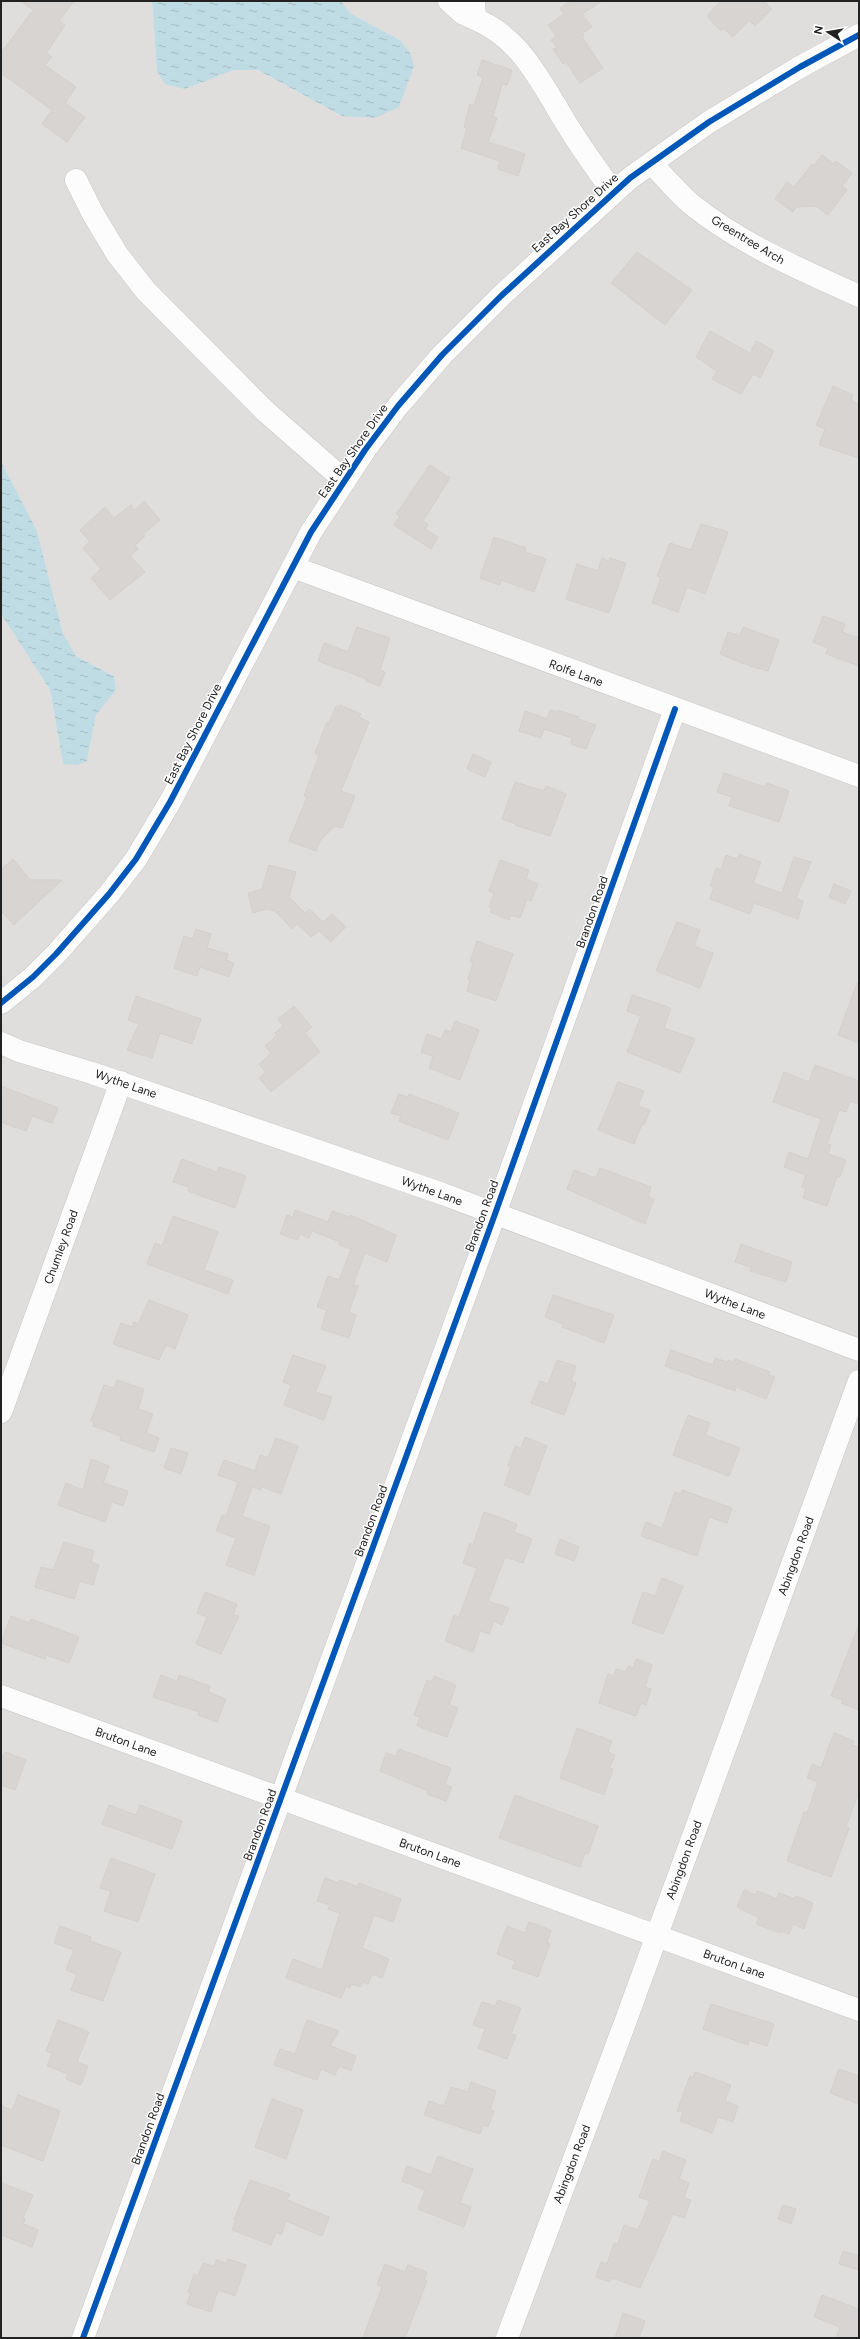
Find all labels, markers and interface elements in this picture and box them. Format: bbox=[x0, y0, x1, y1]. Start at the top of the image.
north arrow bbox=[808, 12, 848, 52]
text: N bbox=[811, 25, 826, 36]
street label: East Bay Shore Drive bbox=[529, 170, 621, 255]
street label: Greentree Arch bbox=[709, 213, 787, 268]
street label: East Bay Shore Drive bbox=[315, 401, 391, 501]
street label: Rolfe Lane bbox=[547, 657, 605, 689]
street label: East Bay Shore Drive bbox=[161, 681, 225, 787]
street label: Brandon Road bbox=[573, 874, 611, 950]
street label: Wythe Lane bbox=[93, 1067, 159, 1101]
street label: Wythe Lane bbox=[399, 1173, 465, 1209]
street label: Brandon Road bbox=[463, 1178, 501, 1254]
street label: Chumley Road bbox=[41, 1208, 81, 1286]
street label: Wythe Lane bbox=[703, 1286, 768, 1322]
street label: Brandon Road bbox=[352, 1483, 390, 1559]
street label: Abingdon Road bbox=[775, 1515, 817, 1597]
street label: Bruton Lane bbox=[93, 1724, 159, 1760]
street label: Brandon Road bbox=[241, 1787, 279, 1863]
street label: Abingdon Road bbox=[663, 1819, 705, 1901]
street label: Bruton Lane bbox=[397, 1835, 463, 1871]
street label: Bruton Lane bbox=[701, 1946, 767, 1982]
street label: Brandon Road bbox=[129, 2091, 167, 2167]
street label: Abingdon Road bbox=[551, 2123, 593, 2205]

